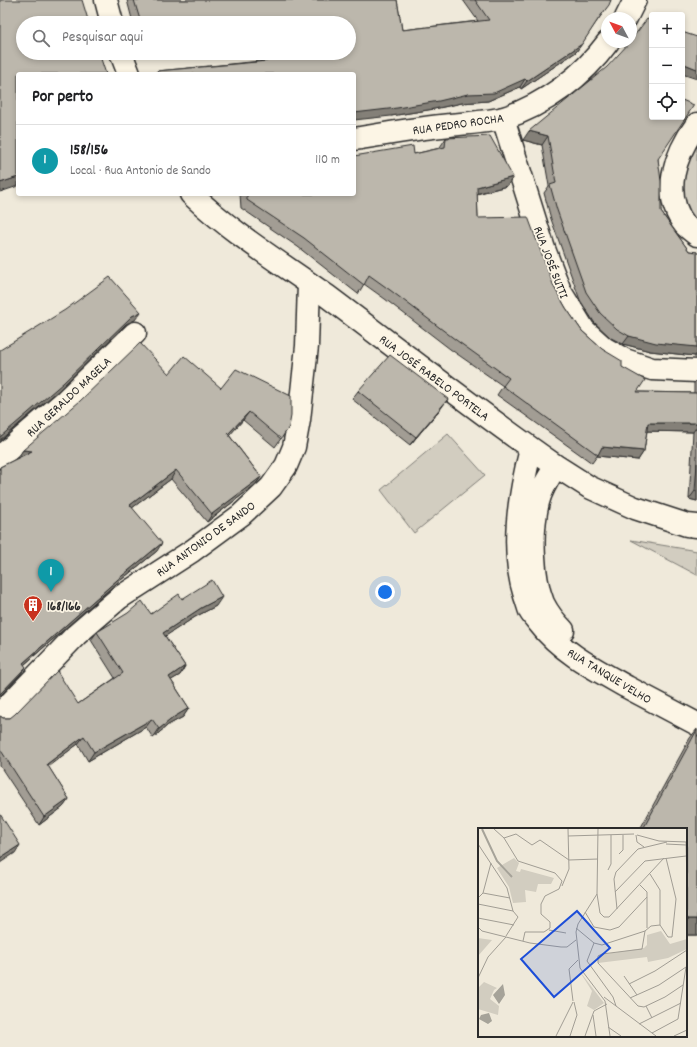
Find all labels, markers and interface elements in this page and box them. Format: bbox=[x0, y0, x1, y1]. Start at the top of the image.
north arrow bbox=[601, 12, 637, 48]
map controls bbox=[649, 12, 685, 120]
button: + bbox=[649, 12, 685, 48]
search box bbox=[16, 16, 356, 60]
icon: search bbox=[30, 27, 52, 49]
text: Pesquisar aqui bbox=[62, 27, 143, 49]
button: − bbox=[649, 48, 685, 84]
button: locate bbox=[649, 84, 685, 120]
text: Por perto bbox=[32, 86, 93, 110]
street label: RUA PEDRO ROCHA bbox=[412, 110, 505, 141]
text: 158/156 bbox=[70, 140, 108, 162]
text: 1 bbox=[44, 151, 46, 170]
text: 110 m bbox=[315, 151, 340, 170]
text: Local · Rua Antonio de Sando bbox=[70, 162, 211, 181]
street label: RUA JOSÉ SUTTI bbox=[527, 224, 572, 302]
street label: RUA JOSÉ RABELO PORTELA bbox=[374, 331, 493, 427]
street label: RUA GERALDO MAGELA bbox=[23, 353, 117, 443]
street label: RUA ANTONIO DE SANDO bbox=[153, 497, 260, 583]
pin: 1 bbox=[38, 559, 64, 592]
your location bbox=[375, 582, 395, 602]
building icon: 168/166 bbox=[22, 594, 44, 622]
place label: 168/166 bbox=[47, 598, 81, 617]
street label: RUA TANQUE VELHO bbox=[563, 644, 655, 710]
inset map bbox=[478, 828, 687, 1037]

